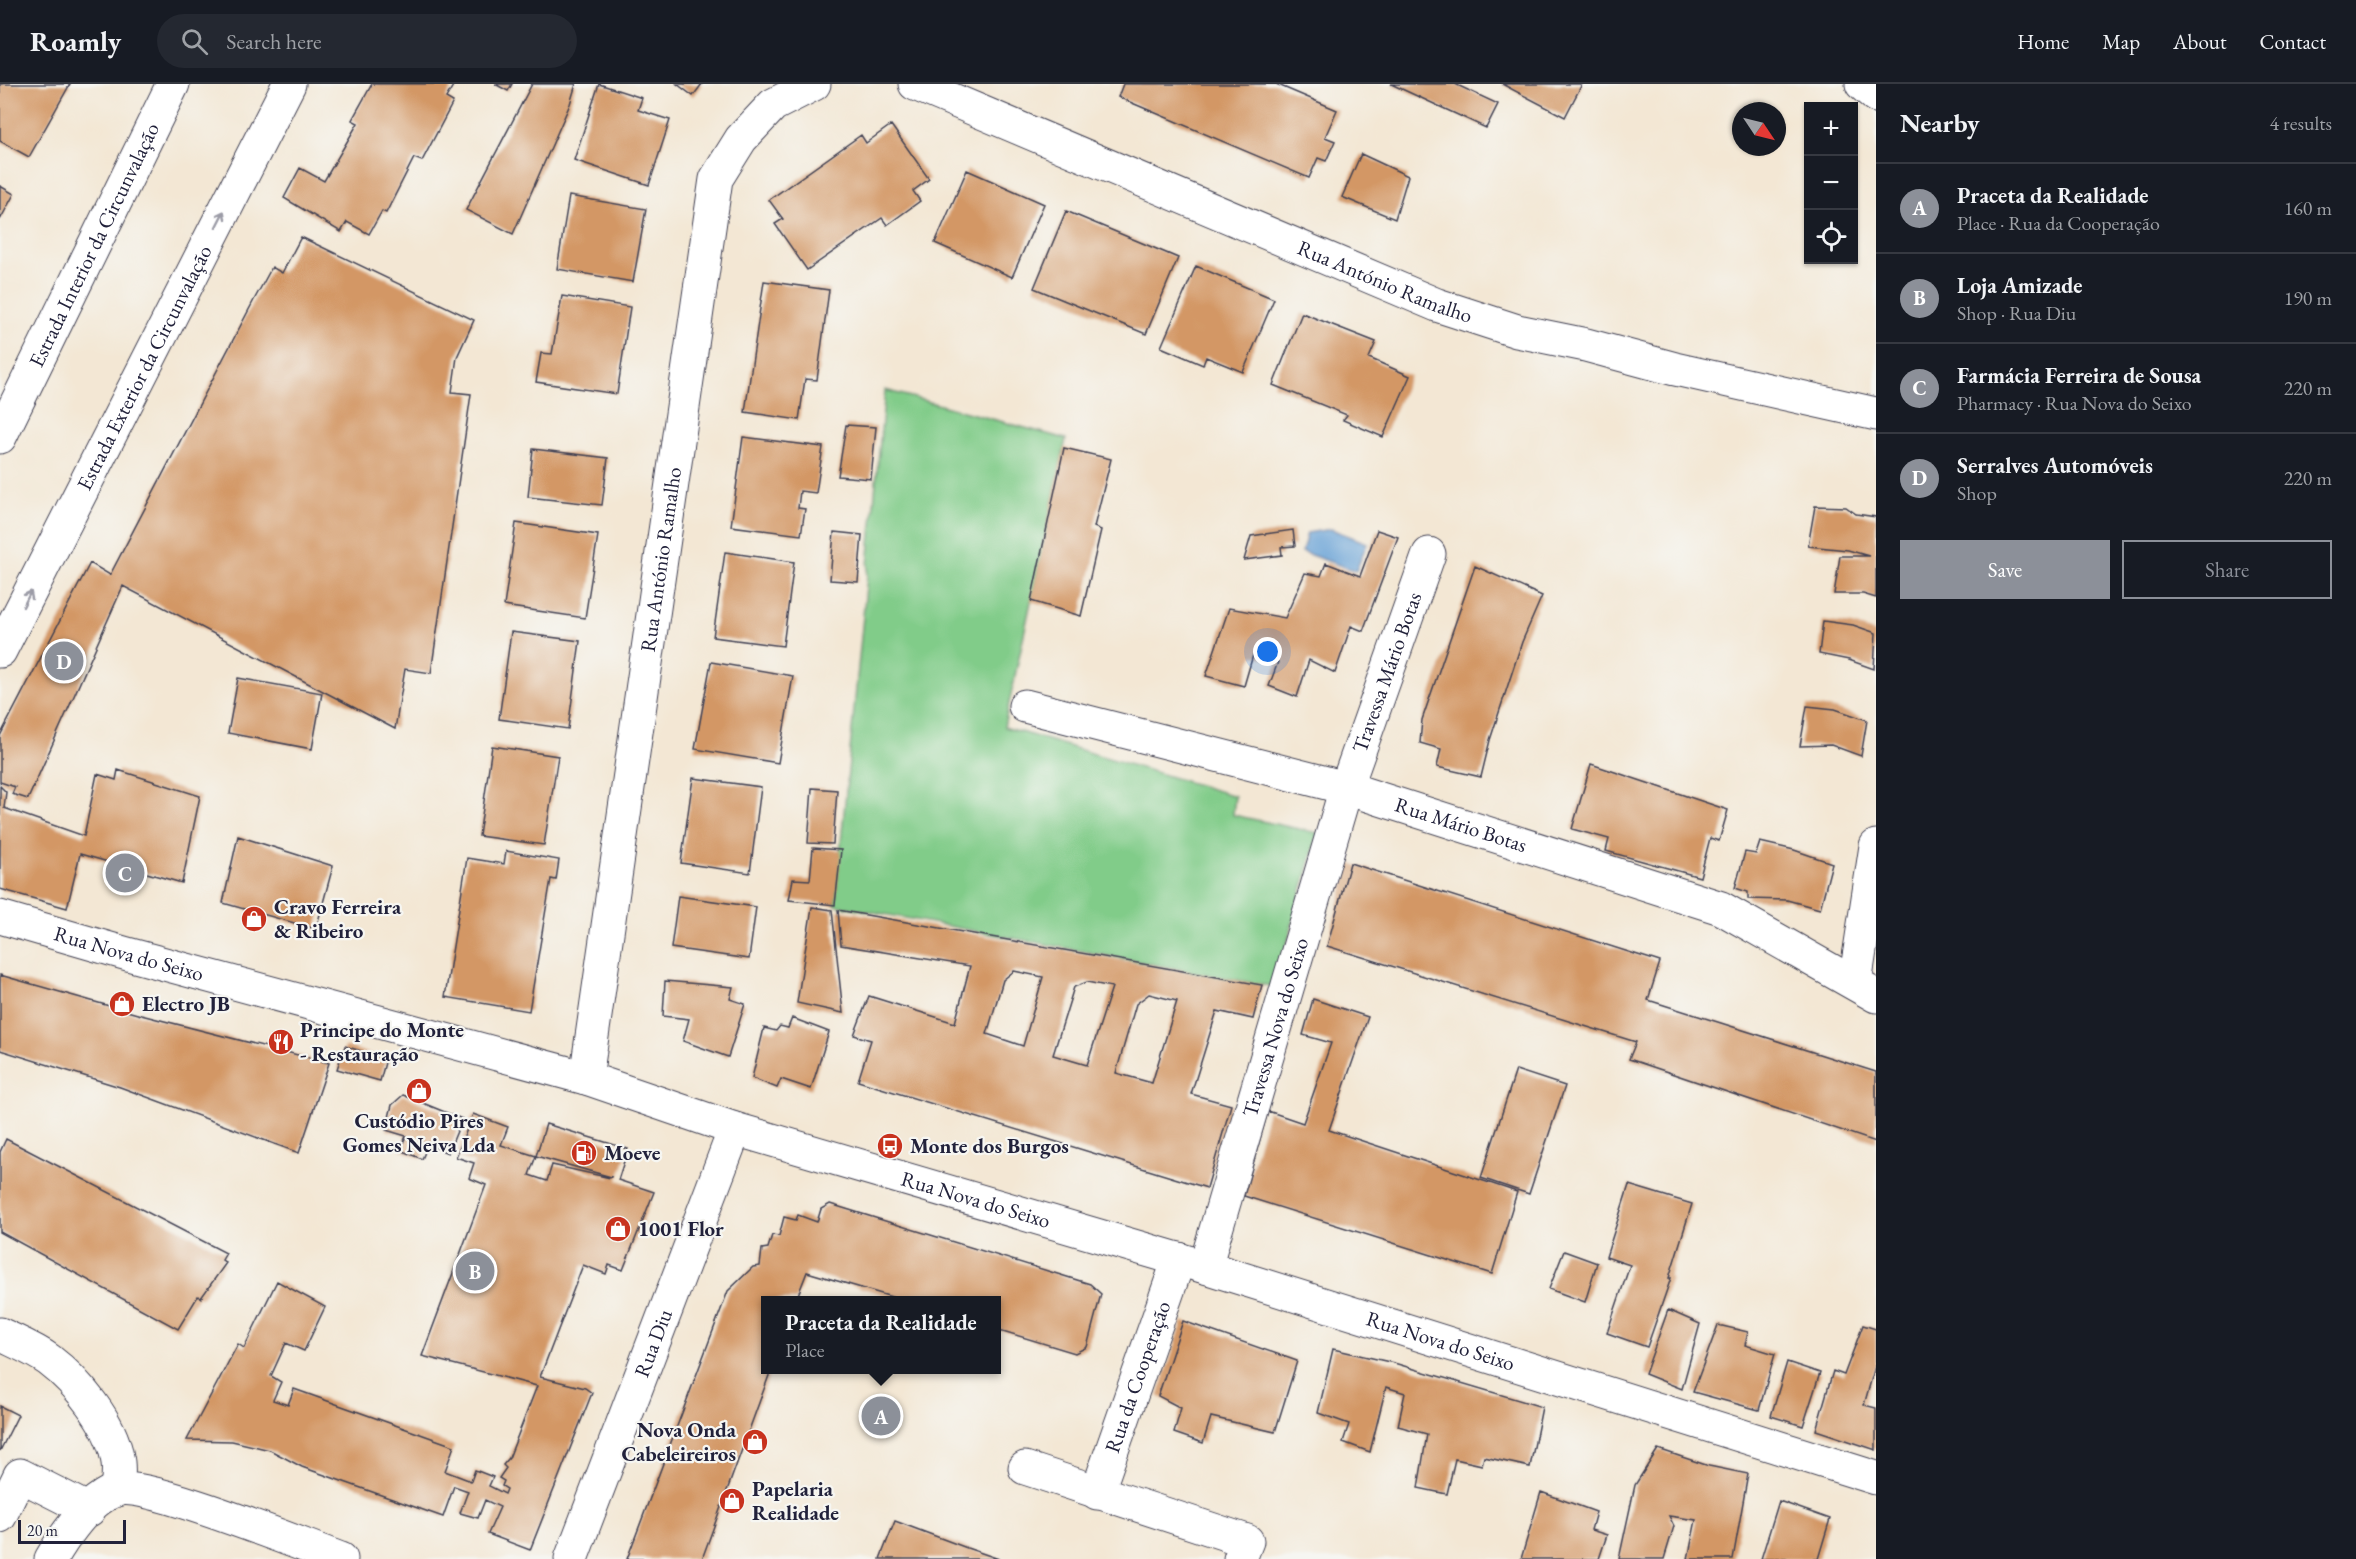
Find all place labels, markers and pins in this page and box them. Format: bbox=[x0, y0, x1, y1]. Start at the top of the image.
pin: D bbox=[44, 638, 84, 684]
pin: C bbox=[106, 850, 144, 896]
place label: Cravo Ferreira & Ribeiro bbox=[274, 893, 402, 944]
shop icon: Cravo Ferreira & Ribeiro bbox=[239, 904, 269, 934]
shop icon: Electro JB bbox=[107, 989, 137, 1019]
place label: Electro JB bbox=[142, 990, 230, 1017]
place label: Principe do Monte - Restauração bbox=[300, 1016, 464, 1067]
restaurant icon: Principe do Monte - Restauração bbox=[266, 1027, 296, 1057]
shop icon: Custódio Pires Gomes Neiva Lda bbox=[404, 1076, 434, 1106]
place label: Custódio Pires Gomes Neiva Lda bbox=[343, 1107, 496, 1158]
bus stop icon: Monte dos Burgos bbox=[875, 1131, 905, 1161]
place label: Monte dos Burgos bbox=[910, 1132, 1069, 1159]
fuel station icon: Moeve bbox=[569, 1138, 599, 1168]
place label: Moeve bbox=[604, 1139, 661, 1166]
shop icon: 1001 Flor bbox=[603, 1214, 633, 1244]
place label: 1001 Flor bbox=[638, 1215, 724, 1242]
pin: B bbox=[456, 1248, 494, 1294]
pin: A bbox=[862, 1394, 900, 1438]
place label: Nova Onda Cabeleireiros bbox=[621, 1416, 737, 1467]
shop icon: Nova Onda Cabeleireiros bbox=[740, 1427, 770, 1457]
place label: Papelaria Realidade bbox=[752, 1475, 839, 1526]
shop icon: Papelaria Realidade bbox=[717, 1486, 747, 1516]

